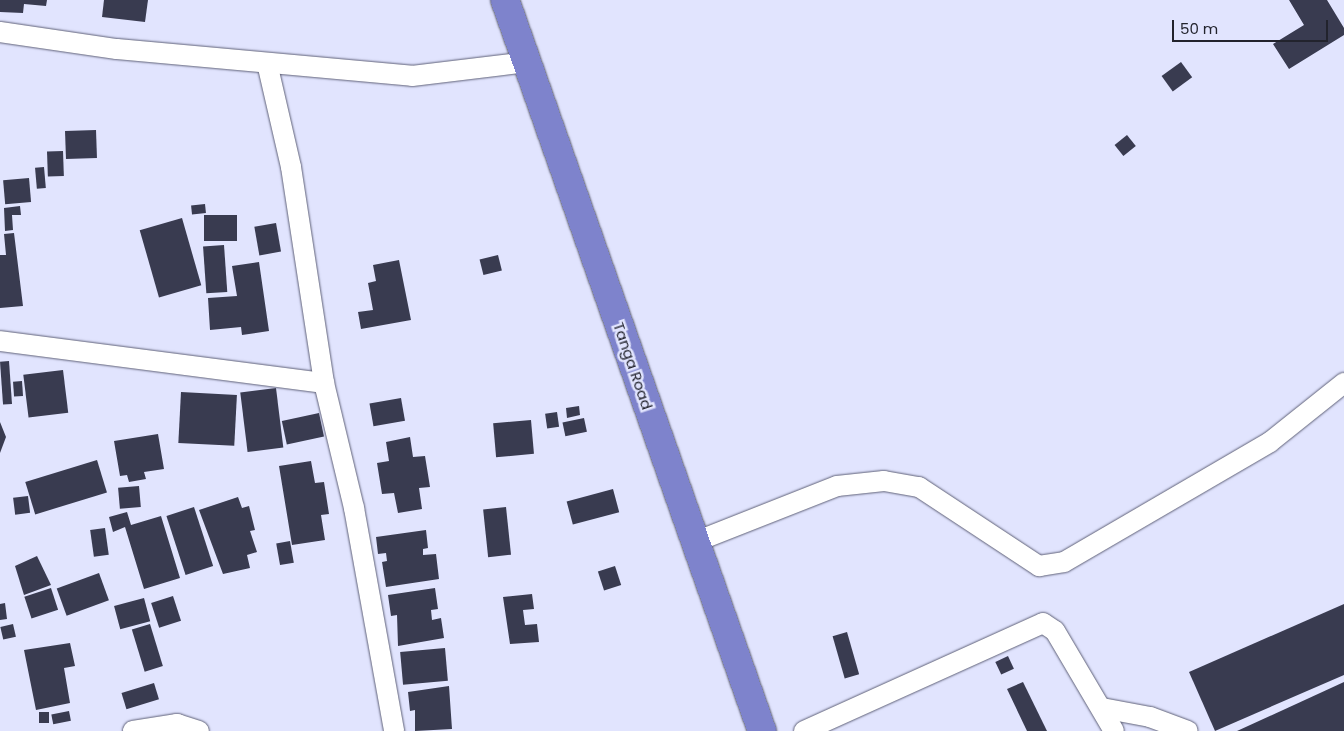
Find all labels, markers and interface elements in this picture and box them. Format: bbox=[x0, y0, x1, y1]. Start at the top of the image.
scale bar bbox=[1174, 10, 1330, 42]
text: 50 m bbox=[1180, 18, 1218, 39]
street label: Tanga Road bbox=[610, 320, 656, 412]

